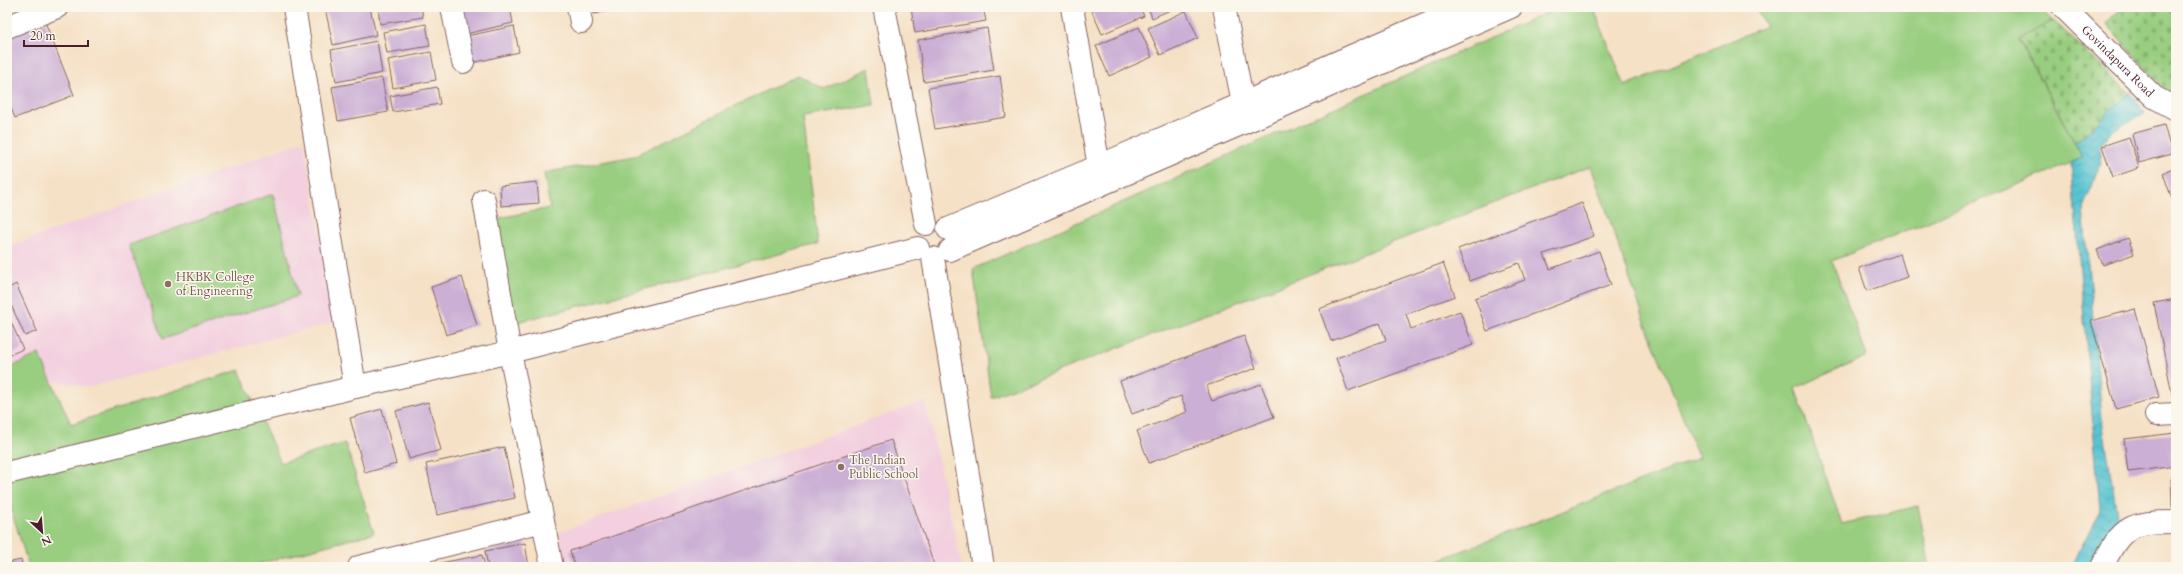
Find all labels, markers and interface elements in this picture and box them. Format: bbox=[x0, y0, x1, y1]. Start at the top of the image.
scale bar bbox=[24, 22, 88, 48]
street label: Govindapura Road bbox=[2078, 22, 2158, 101]
text: 20 m bbox=[30, 28, 57, 44]
place label: HKBK College of Engineering bbox=[176, 269, 255, 299]
marker: HKBK College of Engineering bbox=[163, 279, 173, 289]
place label: The Indian Public School bbox=[849, 452, 918, 482]
marker: The Indian Public School bbox=[836, 462, 846, 472]
north arrow bbox=[22, 512, 62, 552]
text: N bbox=[38, 532, 54, 550]

